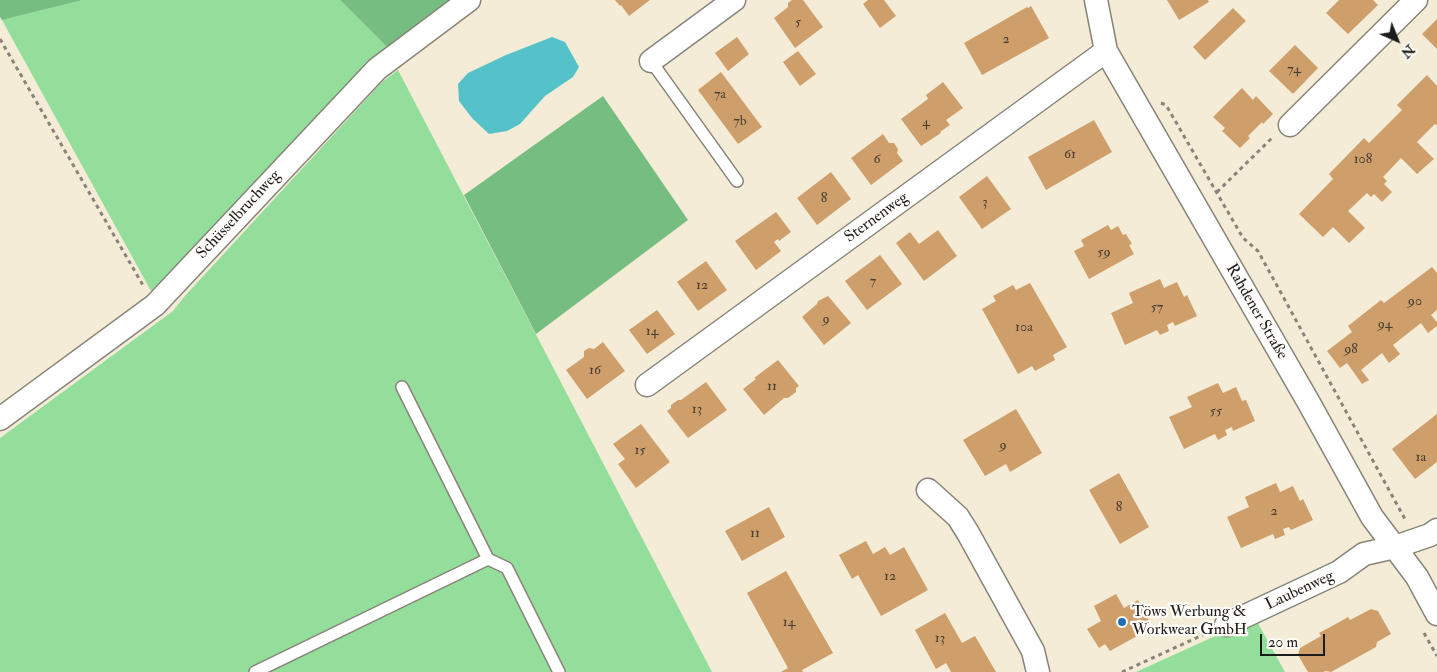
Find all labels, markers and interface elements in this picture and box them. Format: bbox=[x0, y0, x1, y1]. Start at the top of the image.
house number: 5 bbox=[795, 15, 801, 31]
north arrow bbox=[1372, 15, 1422, 65]
house number: 2 bbox=[1002, 32, 1010, 48]
text: N bbox=[1397, 41, 1418, 62]
house number: 74 bbox=[1287, 62, 1301, 78]
house number: 7a bbox=[714, 87, 726, 103]
house number: 7b bbox=[733, 114, 747, 130]
house number: 4 bbox=[922, 115, 930, 131]
house number: 61 bbox=[1064, 147, 1076, 163]
house number: 6 bbox=[873, 152, 881, 168]
house number: 108 bbox=[1354, 152, 1372, 168]
street label: Schüsselbruchweg bbox=[193, 167, 285, 263]
street label: Sternenweg bbox=[841, 188, 913, 248]
house number: 8 bbox=[821, 191, 827, 207]
house number: 3 bbox=[982, 195, 988, 211]
house number: 59 bbox=[1097, 245, 1111, 261]
street label: Rahdener Straße bbox=[1221, 261, 1291, 363]
house number: 7 bbox=[870, 274, 876, 290]
house number: 12 bbox=[696, 278, 708, 294]
house number: 90 bbox=[1408, 294, 1422, 310]
house number: 57 bbox=[1151, 300, 1163, 316]
house number: 9 bbox=[822, 312, 830, 328]
house number: 94 bbox=[1378, 317, 1392, 333]
house number: 10a bbox=[1015, 320, 1033, 336]
house number: 14 bbox=[646, 324, 658, 340]
house number: 98 bbox=[1344, 342, 1358, 358]
house number: 16 bbox=[589, 363, 601, 379]
house number: 11 bbox=[767, 379, 777, 395]
house number: 13 bbox=[692, 402, 702, 418]
house number: 55 bbox=[1210, 404, 1222, 420]
house number: 9 bbox=[999, 438, 1007, 454]
house number: 15 bbox=[634, 443, 646, 459]
house number: 1a bbox=[1416, 450, 1426, 466]
house number: 8 bbox=[1116, 500, 1122, 516]
house number: 2 bbox=[1270, 504, 1278, 520]
house number: 11 bbox=[750, 526, 760, 542]
street label: Laubenweg bbox=[1263, 567, 1337, 615]
house number: 12 bbox=[884, 569, 896, 585]
place label: Töws Werbung & Workwear GmbH bbox=[1132, 603, 1247, 641]
house number: 14 bbox=[783, 615, 795, 631]
marker: Töws Werbung & Workwear GmbH bbox=[1116, 616, 1128, 628]
scale bar bbox=[1262, 624, 1327, 656]
house number: 13 bbox=[935, 631, 945, 647]
text: 20 m bbox=[1268, 633, 1298, 652]

